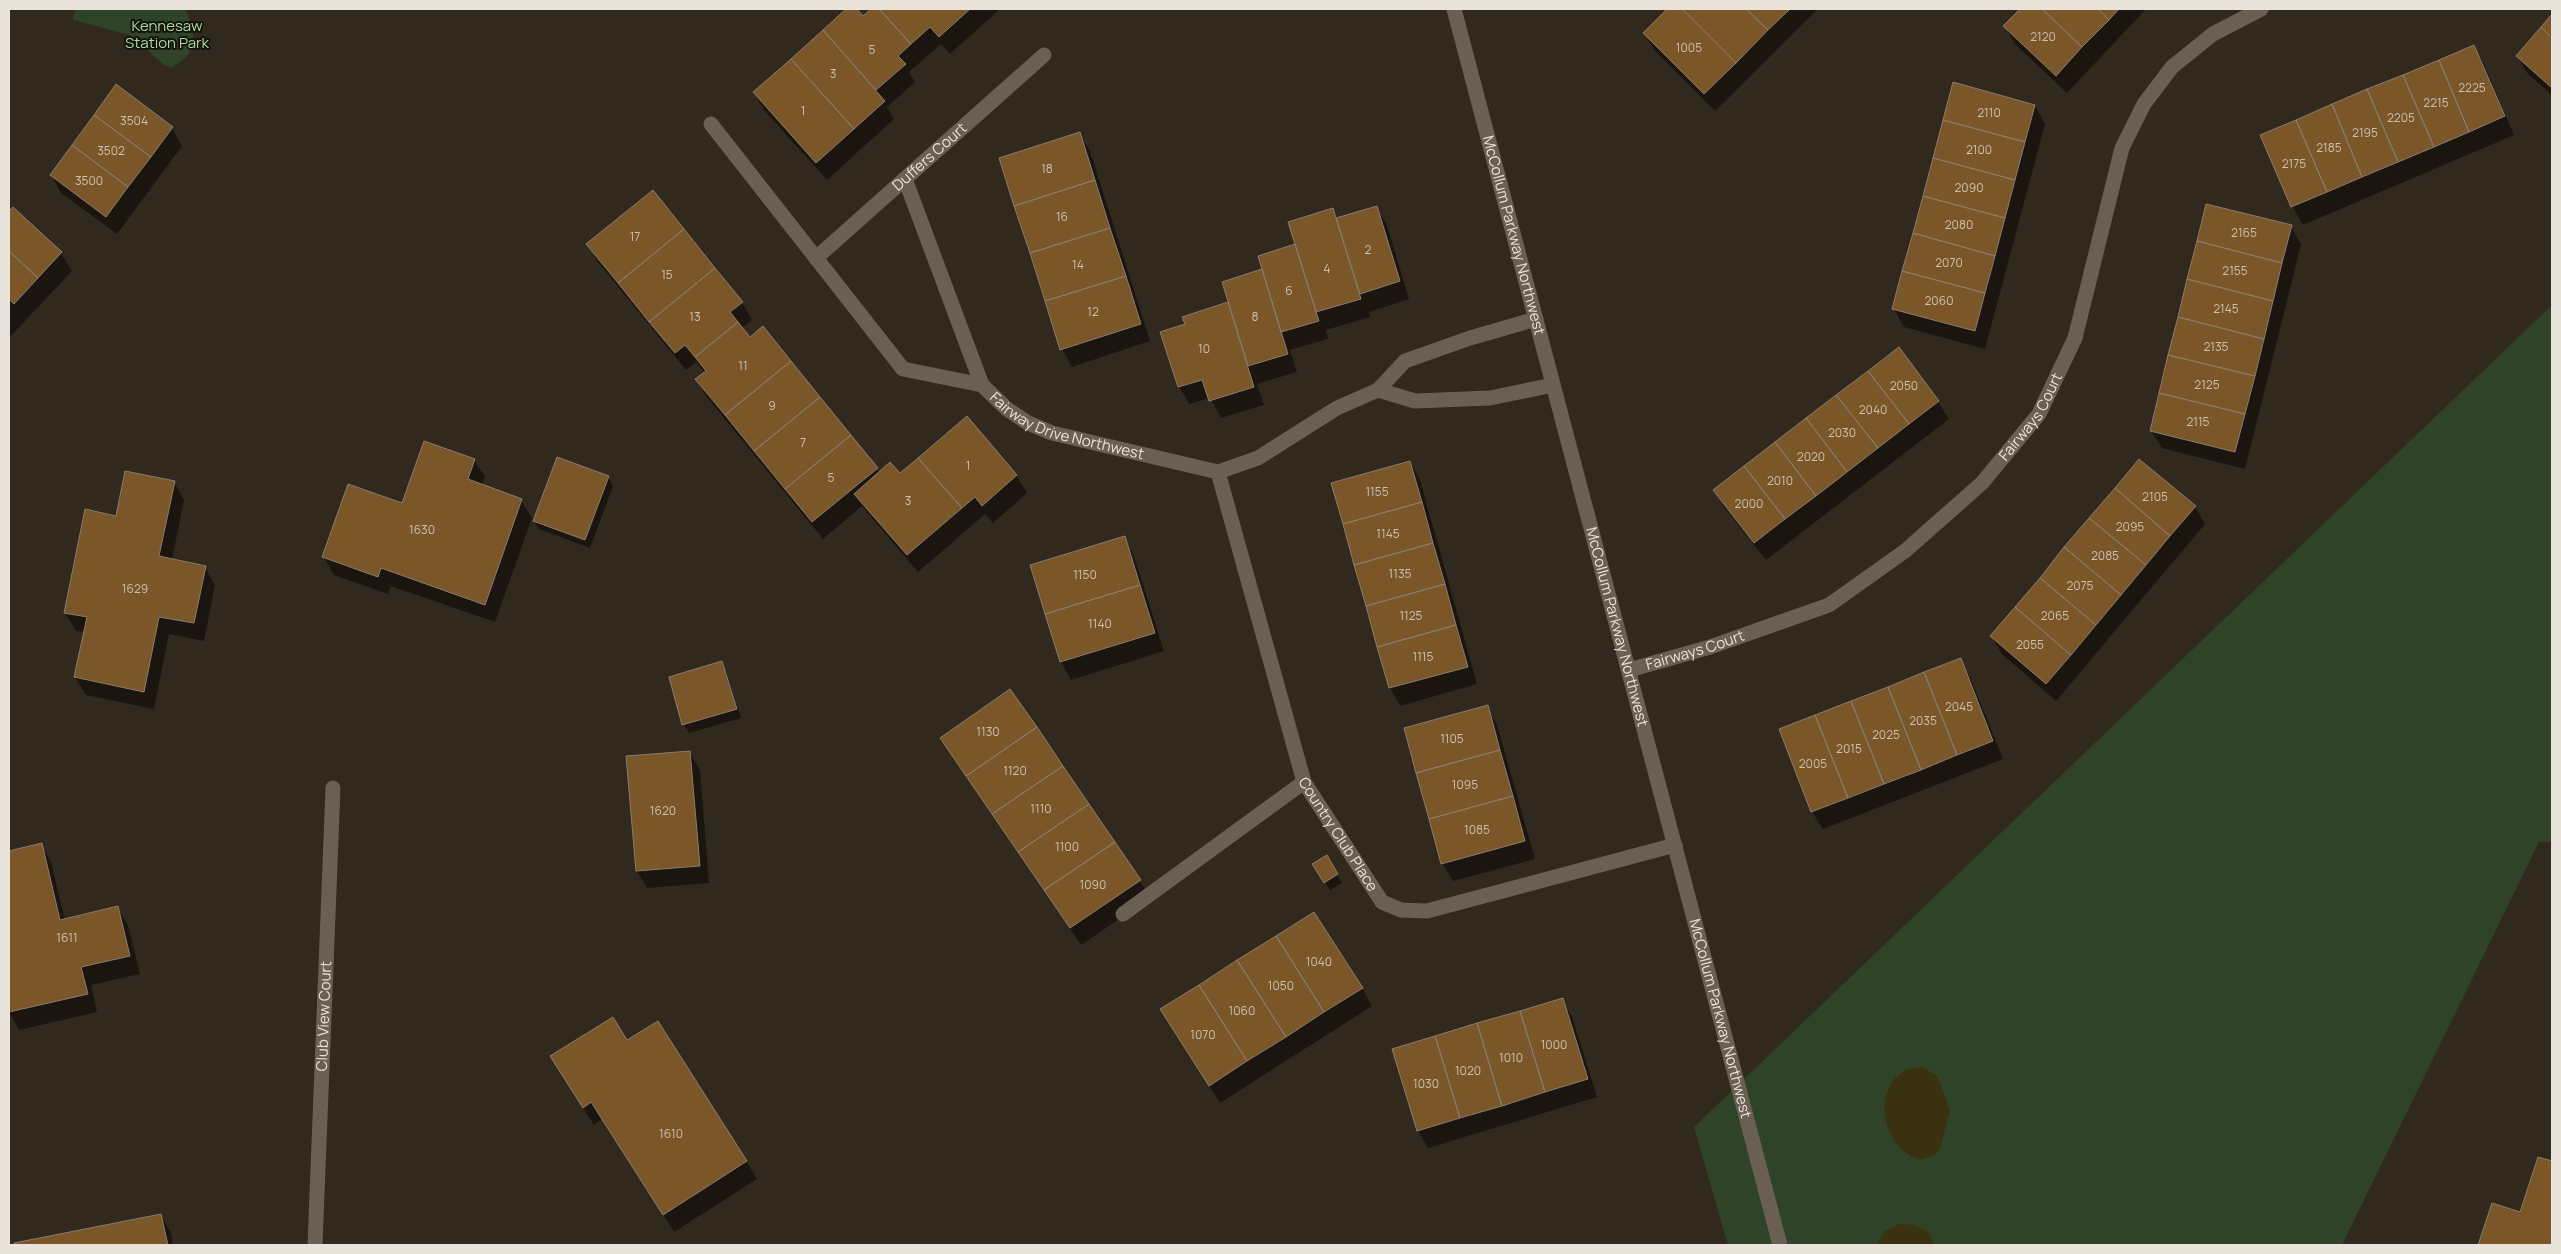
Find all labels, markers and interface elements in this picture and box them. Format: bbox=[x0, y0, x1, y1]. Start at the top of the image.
park label: Kennesaw Station Park bbox=[125, 15, 209, 53]
house number: 2120 bbox=[2030, 28, 2056, 45]
house number: 1005 bbox=[1676, 39, 1702, 56]
house number: 5 bbox=[869, 41, 876, 58]
house number: 3 bbox=[830, 65, 836, 82]
house number: 2225 bbox=[2458, 79, 2486, 96]
house number: 2215 bbox=[2423, 94, 2449, 111]
house number: 1 bbox=[801, 102, 805, 119]
house number: 2110 bbox=[1977, 104, 2001, 121]
house number: 2205 bbox=[2387, 109, 2415, 126]
house number: 3504 bbox=[120, 112, 148, 129]
street label: Duffers Court bbox=[887, 118, 971, 195]
house number: 2195 bbox=[2352, 124, 2378, 141]
street label: McCollum Parkway Northwest bbox=[1478, 133, 1551, 337]
house number: 2185 bbox=[2316, 139, 2342, 156]
house number: 2100 bbox=[1966, 141, 1992, 158]
house number: 3502 bbox=[97, 142, 125, 159]
house number: 2175 bbox=[2282, 155, 2306, 172]
house number: 18 bbox=[1041, 160, 1053, 177]
house number: 3500 bbox=[75, 172, 103, 189]
house number: 2090 bbox=[1955, 179, 1983, 196]
house number: 16 bbox=[1056, 208, 1068, 225]
house number: 2080 bbox=[1945, 216, 1973, 233]
house number: 2165 bbox=[2231, 224, 2257, 241]
house number: 17 bbox=[630, 228, 640, 245]
house number: 2 bbox=[1365, 241, 1372, 258]
house number: 2070 bbox=[1935, 254, 1963, 271]
house number: 14 bbox=[1072, 256, 1084, 273]
house number: 4 bbox=[1323, 260, 1331, 277]
house number: 2155 bbox=[2222, 262, 2248, 279]
house number: 15 bbox=[661, 266, 673, 283]
house number: 6 bbox=[1285, 282, 1293, 299]
house number: 2060 bbox=[1925, 292, 1953, 309]
house number: 2145 bbox=[2213, 300, 2239, 317]
house number: 12 bbox=[1087, 303, 1099, 320]
house number: 13 bbox=[689, 308, 701, 325]
house number: 8 bbox=[1252, 308, 1259, 325]
house number: 2135 bbox=[2203, 338, 2229, 355]
house number: 10 bbox=[1198, 340, 1210, 357]
house number: 11 bbox=[738, 357, 748, 374]
street label: Fairways Court bbox=[1994, 369, 2067, 465]
house number: 2125 bbox=[2194, 376, 2220, 393]
house number: 2050 bbox=[1890, 377, 1918, 394]
street label: Fairway Drive Northwest bbox=[985, 387, 1146, 464]
house number: 9 bbox=[768, 397, 776, 414]
house number: 2040 bbox=[1859, 401, 1887, 418]
house number: 2115 bbox=[2186, 413, 2210, 430]
house number: 2030 bbox=[1828, 424, 1856, 441]
house number: 7 bbox=[800, 434, 806, 451]
house number: 2020 bbox=[1797, 448, 1825, 465]
house number: 1 bbox=[966, 457, 970, 474]
house number: 5 bbox=[828, 469, 835, 486]
house number: 2010 bbox=[1767, 472, 1793, 489]
house number: 1155 bbox=[1365, 483, 1389, 500]
house number: 2105 bbox=[2142, 488, 2168, 505]
house number: 3 bbox=[905, 492, 911, 509]
house number: 2000 bbox=[1735, 495, 1763, 512]
house number: 2095 bbox=[2116, 518, 2144, 535]
house number: 1630 bbox=[409, 521, 435, 538]
house number: 1145 bbox=[1376, 525, 1400, 542]
street label: McCollum Parkway Northwest bbox=[1581, 525, 1654, 729]
house number: 2085 bbox=[2091, 547, 2119, 564]
house number: 1135 bbox=[1389, 565, 1412, 582]
house number: 1150 bbox=[1073, 566, 1097, 583]
house number: 2075 bbox=[2066, 577, 2094, 594]
house number: 1629 bbox=[122, 580, 148, 597]
house number: 1125 bbox=[1399, 607, 1423, 624]
house number: 2065 bbox=[2041, 607, 2069, 624]
house number: 1140 bbox=[1088, 615, 1112, 632]
street label: Fairways Court bbox=[1643, 625, 1747, 675]
house number: 2055 bbox=[2016, 636, 2044, 653]
house number: 1115 bbox=[1413, 648, 1434, 665]
house number: 2045 bbox=[1945, 698, 1973, 715]
house number: 2035 bbox=[1909, 712, 1937, 729]
house number: 1130 bbox=[976, 723, 1000, 740]
house number: 2025 bbox=[1872, 726, 1900, 743]
house number: 1105 bbox=[1440, 730, 1464, 747]
house number: 2015 bbox=[1836, 740, 1862, 757]
house number: 2005 bbox=[1799, 755, 1827, 772]
house number: 1120 bbox=[1003, 762, 1027, 779]
street label: Country Club Place bbox=[1293, 773, 1383, 895]
house number: 1095 bbox=[1452, 776, 1478, 793]
house number: 1110 bbox=[1030, 800, 1052, 817]
house number: 1620 bbox=[650, 802, 676, 819]
house number: 1085 bbox=[1464, 821, 1490, 838]
house number: 1100 bbox=[1055, 838, 1079, 855]
house number: 1090 bbox=[1080, 876, 1106, 893]
street label: McCollum Parkway Northwest bbox=[1684, 916, 1757, 1120]
house number: 1611 bbox=[56, 929, 78, 946]
house number: 1040 bbox=[1306, 953, 1332, 970]
street label: Club View Court bbox=[311, 961, 336, 1072]
house number: 1050 bbox=[1268, 977, 1294, 994]
house number: 1060 bbox=[1229, 1002, 1255, 1019]
house number: 1070 bbox=[1190, 1026, 1216, 1043]
house number: 1000 bbox=[1541, 1036, 1567, 1053]
house number: 1010 bbox=[1499, 1049, 1523, 1066]
house number: 1020 bbox=[1455, 1062, 1481, 1079]
house number: 1030 bbox=[1413, 1075, 1439, 1092]
house number: 1610 bbox=[659, 1125, 683, 1142]

